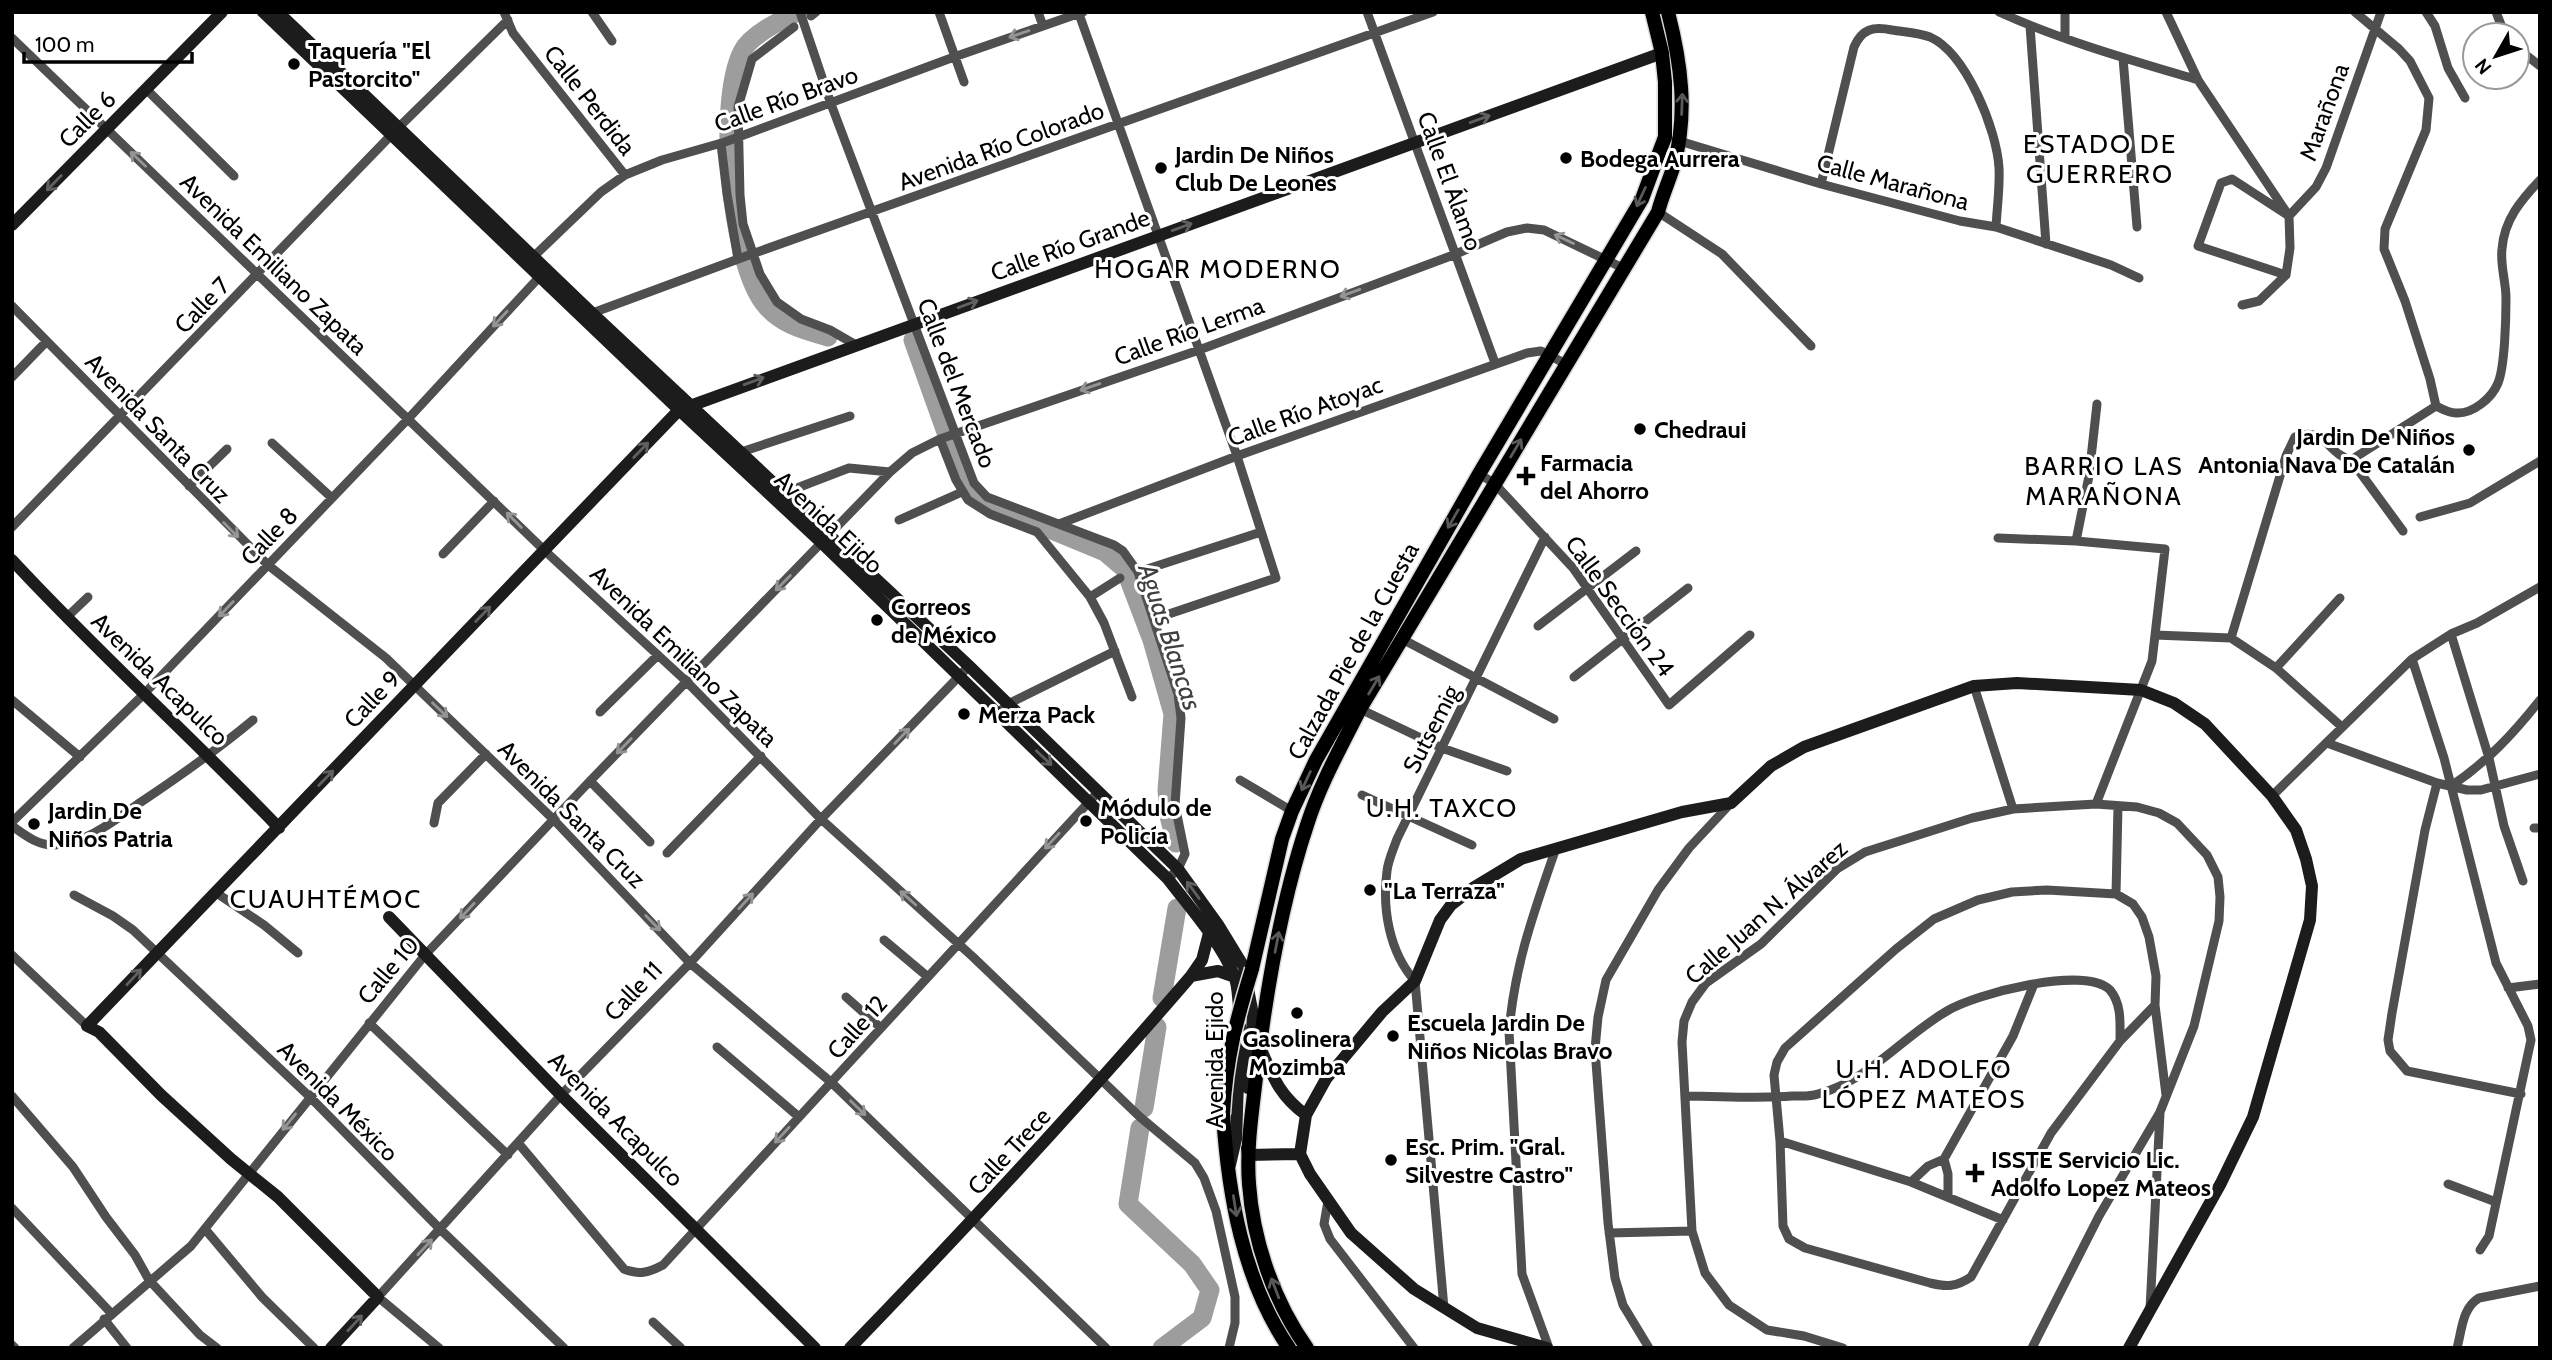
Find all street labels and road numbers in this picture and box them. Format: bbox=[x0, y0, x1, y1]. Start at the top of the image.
street label: Calle Perdida bbox=[538, 39, 642, 161]
street label: Marañona bbox=[2293, 59, 2355, 165]
street label: Calle Río Bravo bbox=[710, 60, 862, 138]
street label: Calle 6 bbox=[52, 84, 122, 154]
street label: Avenida Río Colorado bbox=[894, 95, 1108, 197]
street label: Calle El Álamo bbox=[1411, 108, 1489, 254]
street label: Calle Marañona bbox=[1814, 148, 1973, 216]
street label: Avenida Emiliano Zapata bbox=[174, 167, 374, 361]
street label: Calle Río Grande bbox=[987, 203, 1153, 287]
street label: Calle 7 bbox=[168, 271, 236, 339]
street label: Calle Río Lerma bbox=[1110, 290, 1268, 372]
street label: Calle del Mercado bbox=[911, 294, 1003, 472]
street label: Avenida Santa Cruz bbox=[79, 347, 237, 509]
street label: Calle Río Atoyac bbox=[1224, 370, 1386, 452]
street label: Avenida Ejido bbox=[769, 465, 889, 579]
street label: Calle 8 bbox=[234, 501, 304, 571]
street label: Calle Sección 24 bbox=[1559, 530, 1681, 682]
street label: Calzada Pie de la Cuesta bbox=[1281, 537, 1425, 765]
street label: Avenida Emiliano Zapata bbox=[584, 559, 784, 753]
street label: Avenida Acapulco bbox=[86, 606, 234, 752]
street label: Calle 9 bbox=[338, 664, 406, 734]
street label: Sutsemig bbox=[1397, 679, 1466, 778]
street label: Avenida Santa Cruz bbox=[492, 734, 652, 894]
street label: Calle Juan N. Álvarez bbox=[1679, 834, 1853, 990]
street label: Calle 10 bbox=[351, 930, 425, 1010]
street label: Calle 11 bbox=[598, 955, 668, 1027]
street label: Calle 12 bbox=[821, 989, 893, 1065]
street label: Avenida Ejido bbox=[1200, 991, 1229, 1129]
street label: Avenida México bbox=[272, 1035, 404, 1167]
street label: Avenida Acapulco bbox=[542, 1045, 690, 1193]
street label: Calle Trece bbox=[961, 1101, 1057, 1201]

